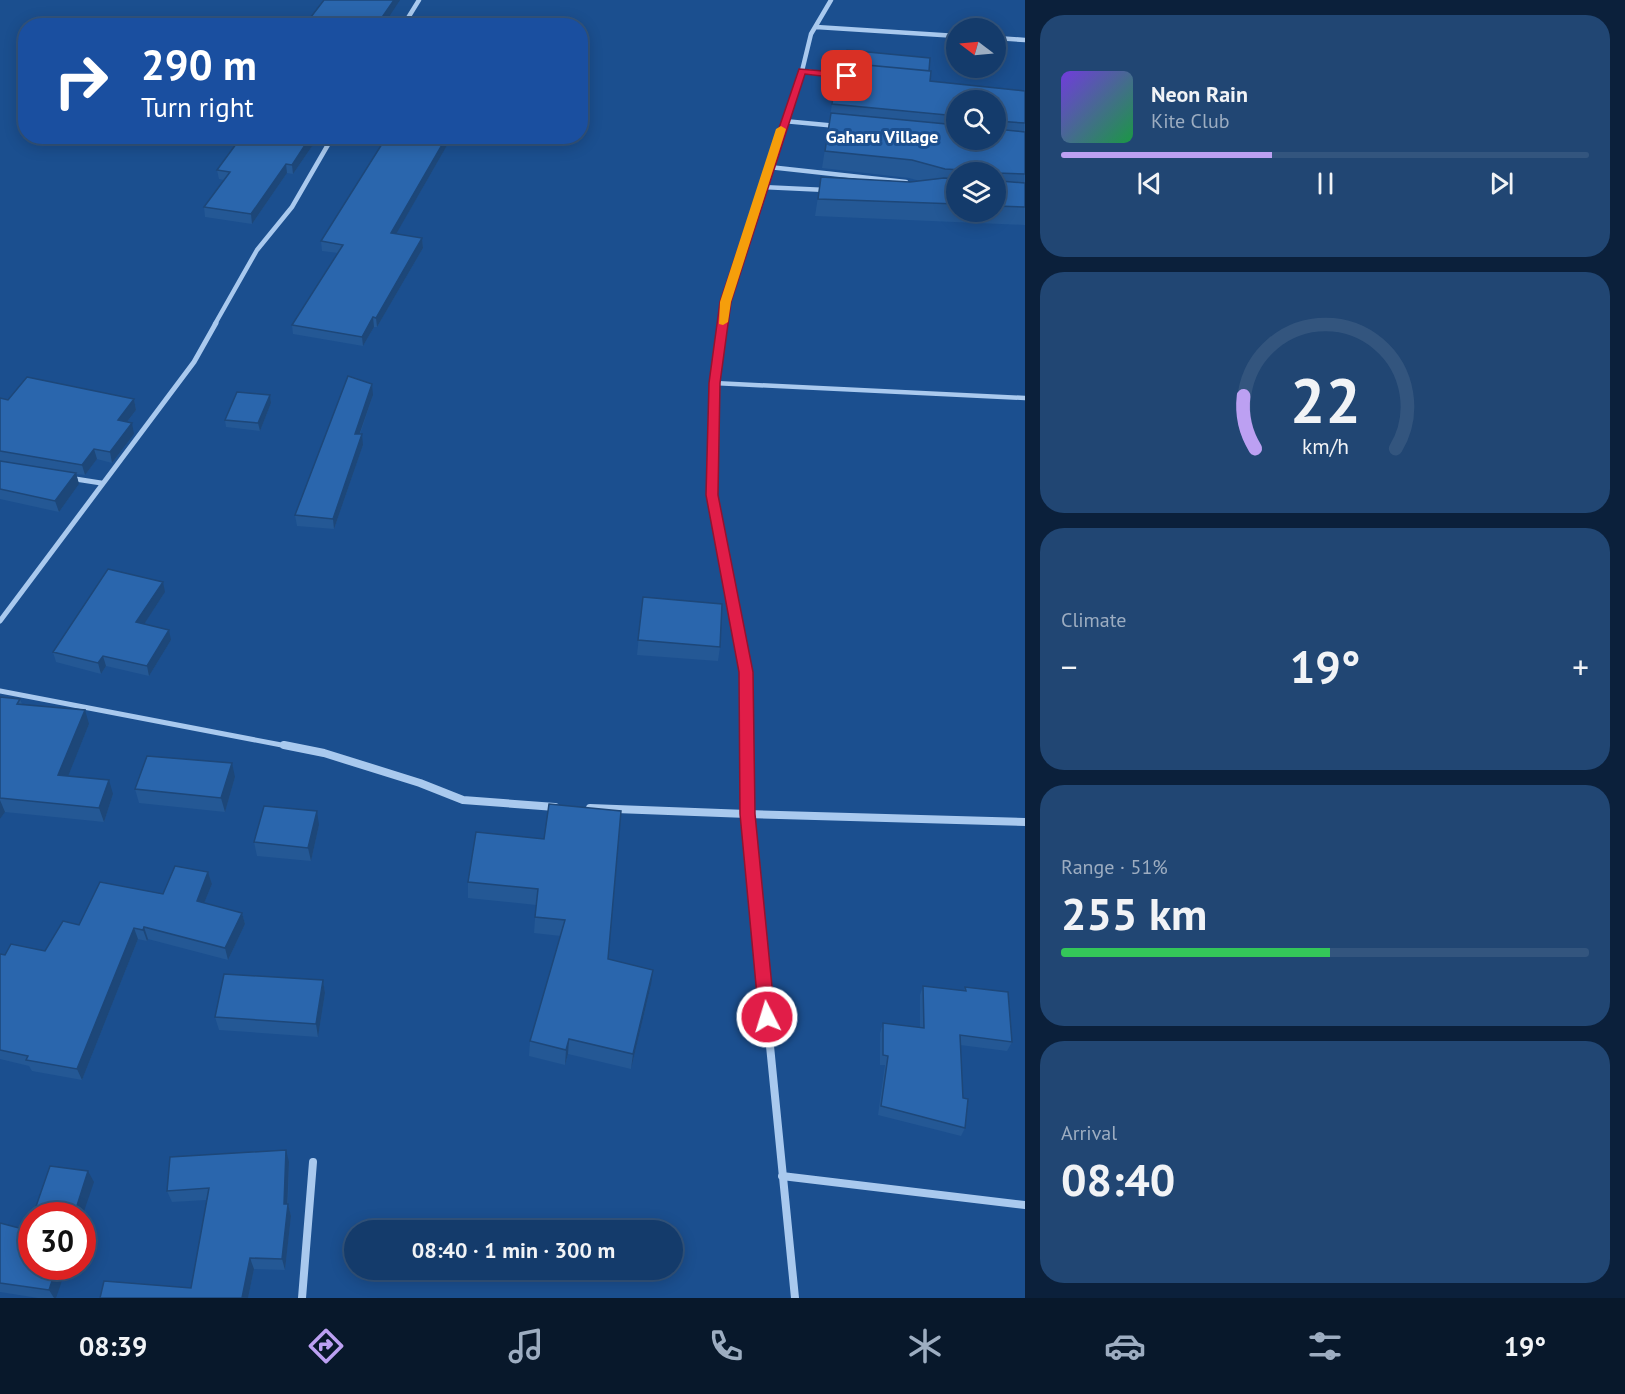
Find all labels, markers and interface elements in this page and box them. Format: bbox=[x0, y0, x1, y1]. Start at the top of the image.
north arrow bbox=[946, 18, 1006, 78]
map controls bbox=[946, 18, 1006, 222]
text: 290 m bbox=[141, 37, 257, 92]
icon: right bbox=[42, 42, 120, 120]
pin bbox=[821, 50, 872, 101]
icon: arrive bbox=[830, 59, 863, 92]
text: Neon Rain bbox=[1151, 80, 1248, 108]
text: Turn right bbox=[141, 90, 254, 124]
button: search bbox=[946, 90, 1006, 150]
text: Kite Club bbox=[1151, 108, 1229, 134]
district label: Gaharu Village bbox=[826, 125, 938, 148]
button: layers bbox=[946, 162, 1006, 222]
icon: previous bbox=[1133, 167, 1166, 200]
icon: pause bbox=[1309, 167, 1342, 200]
icon: next bbox=[1485, 167, 1518, 200]
text: 22 bbox=[1290, 360, 1360, 441]
text: km/h bbox=[1301, 433, 1348, 461]
text: Climate bbox=[1061, 607, 1127, 633]
text: 19° bbox=[1290, 637, 1360, 695]
text: − bbox=[1061, 645, 1078, 688]
text: + bbox=[1572, 645, 1589, 688]
text: Range · 51% bbox=[1061, 854, 1168, 880]
text: 255 km bbox=[1061, 884, 1207, 942]
position arrow bbox=[735, 985, 799, 1049]
text: Arrival bbox=[1061, 1120, 1117, 1146]
text: 08:40 bbox=[1061, 1150, 1175, 1208]
speed limit sign: 30 bbox=[18, 1202, 96, 1280]
text: 08:40 · 1 min · 300 m bbox=[412, 1236, 615, 1264]
icon: directions bbox=[305, 1325, 347, 1367]
icon: music bbox=[505, 1325, 547, 1367]
icon: phone bbox=[705, 1325, 747, 1367]
icon: climate bbox=[904, 1325, 946, 1367]
icon: car bbox=[1104, 1325, 1146, 1367]
icon: filters bbox=[1304, 1325, 1346, 1367]
text: 08:39 bbox=[79, 1329, 147, 1363]
text: 19° bbox=[1504, 1329, 1546, 1363]

